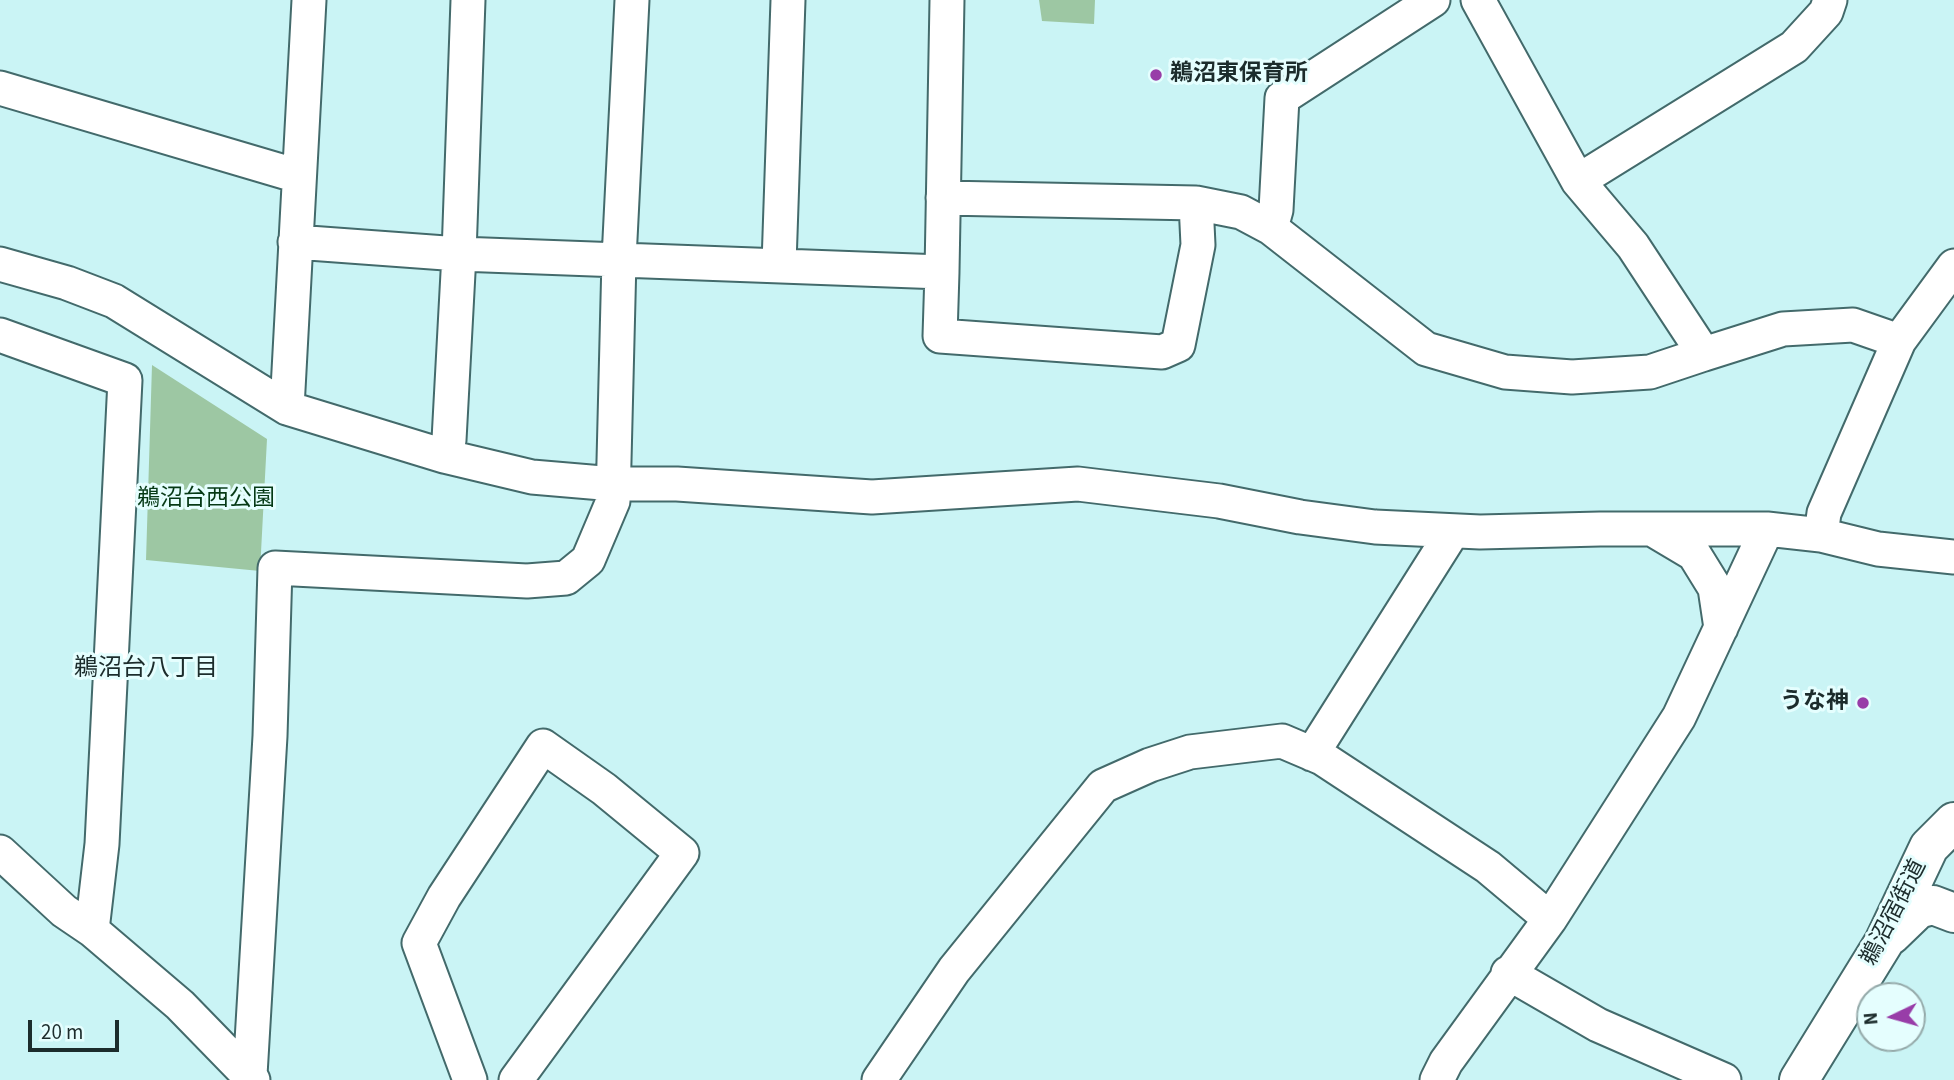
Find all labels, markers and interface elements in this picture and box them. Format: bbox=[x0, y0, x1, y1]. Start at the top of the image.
place label: 鵜沼東保育所 bbox=[1170, 61, 1308, 89]
marker: 鵜沼東保育所 bbox=[1148, 67, 1164, 83]
park label: 鵜沼台西公園 bbox=[137, 486, 275, 514]
district label: 鵜沼台八丁目 bbox=[74, 656, 218, 684]
place label: うな神 bbox=[1780, 689, 1849, 717]
marker: うな神 bbox=[1855, 695, 1871, 711]
street label: 鵜沼宿街道 bbox=[1857, 856, 1933, 970]
north arrow bbox=[1856, 982, 1926, 1052]
scale bar bbox=[32, 1006, 122, 1050]
text: N bbox=[1858, 1011, 1886, 1026]
text: 20 m bbox=[41, 1017, 83, 1047]

